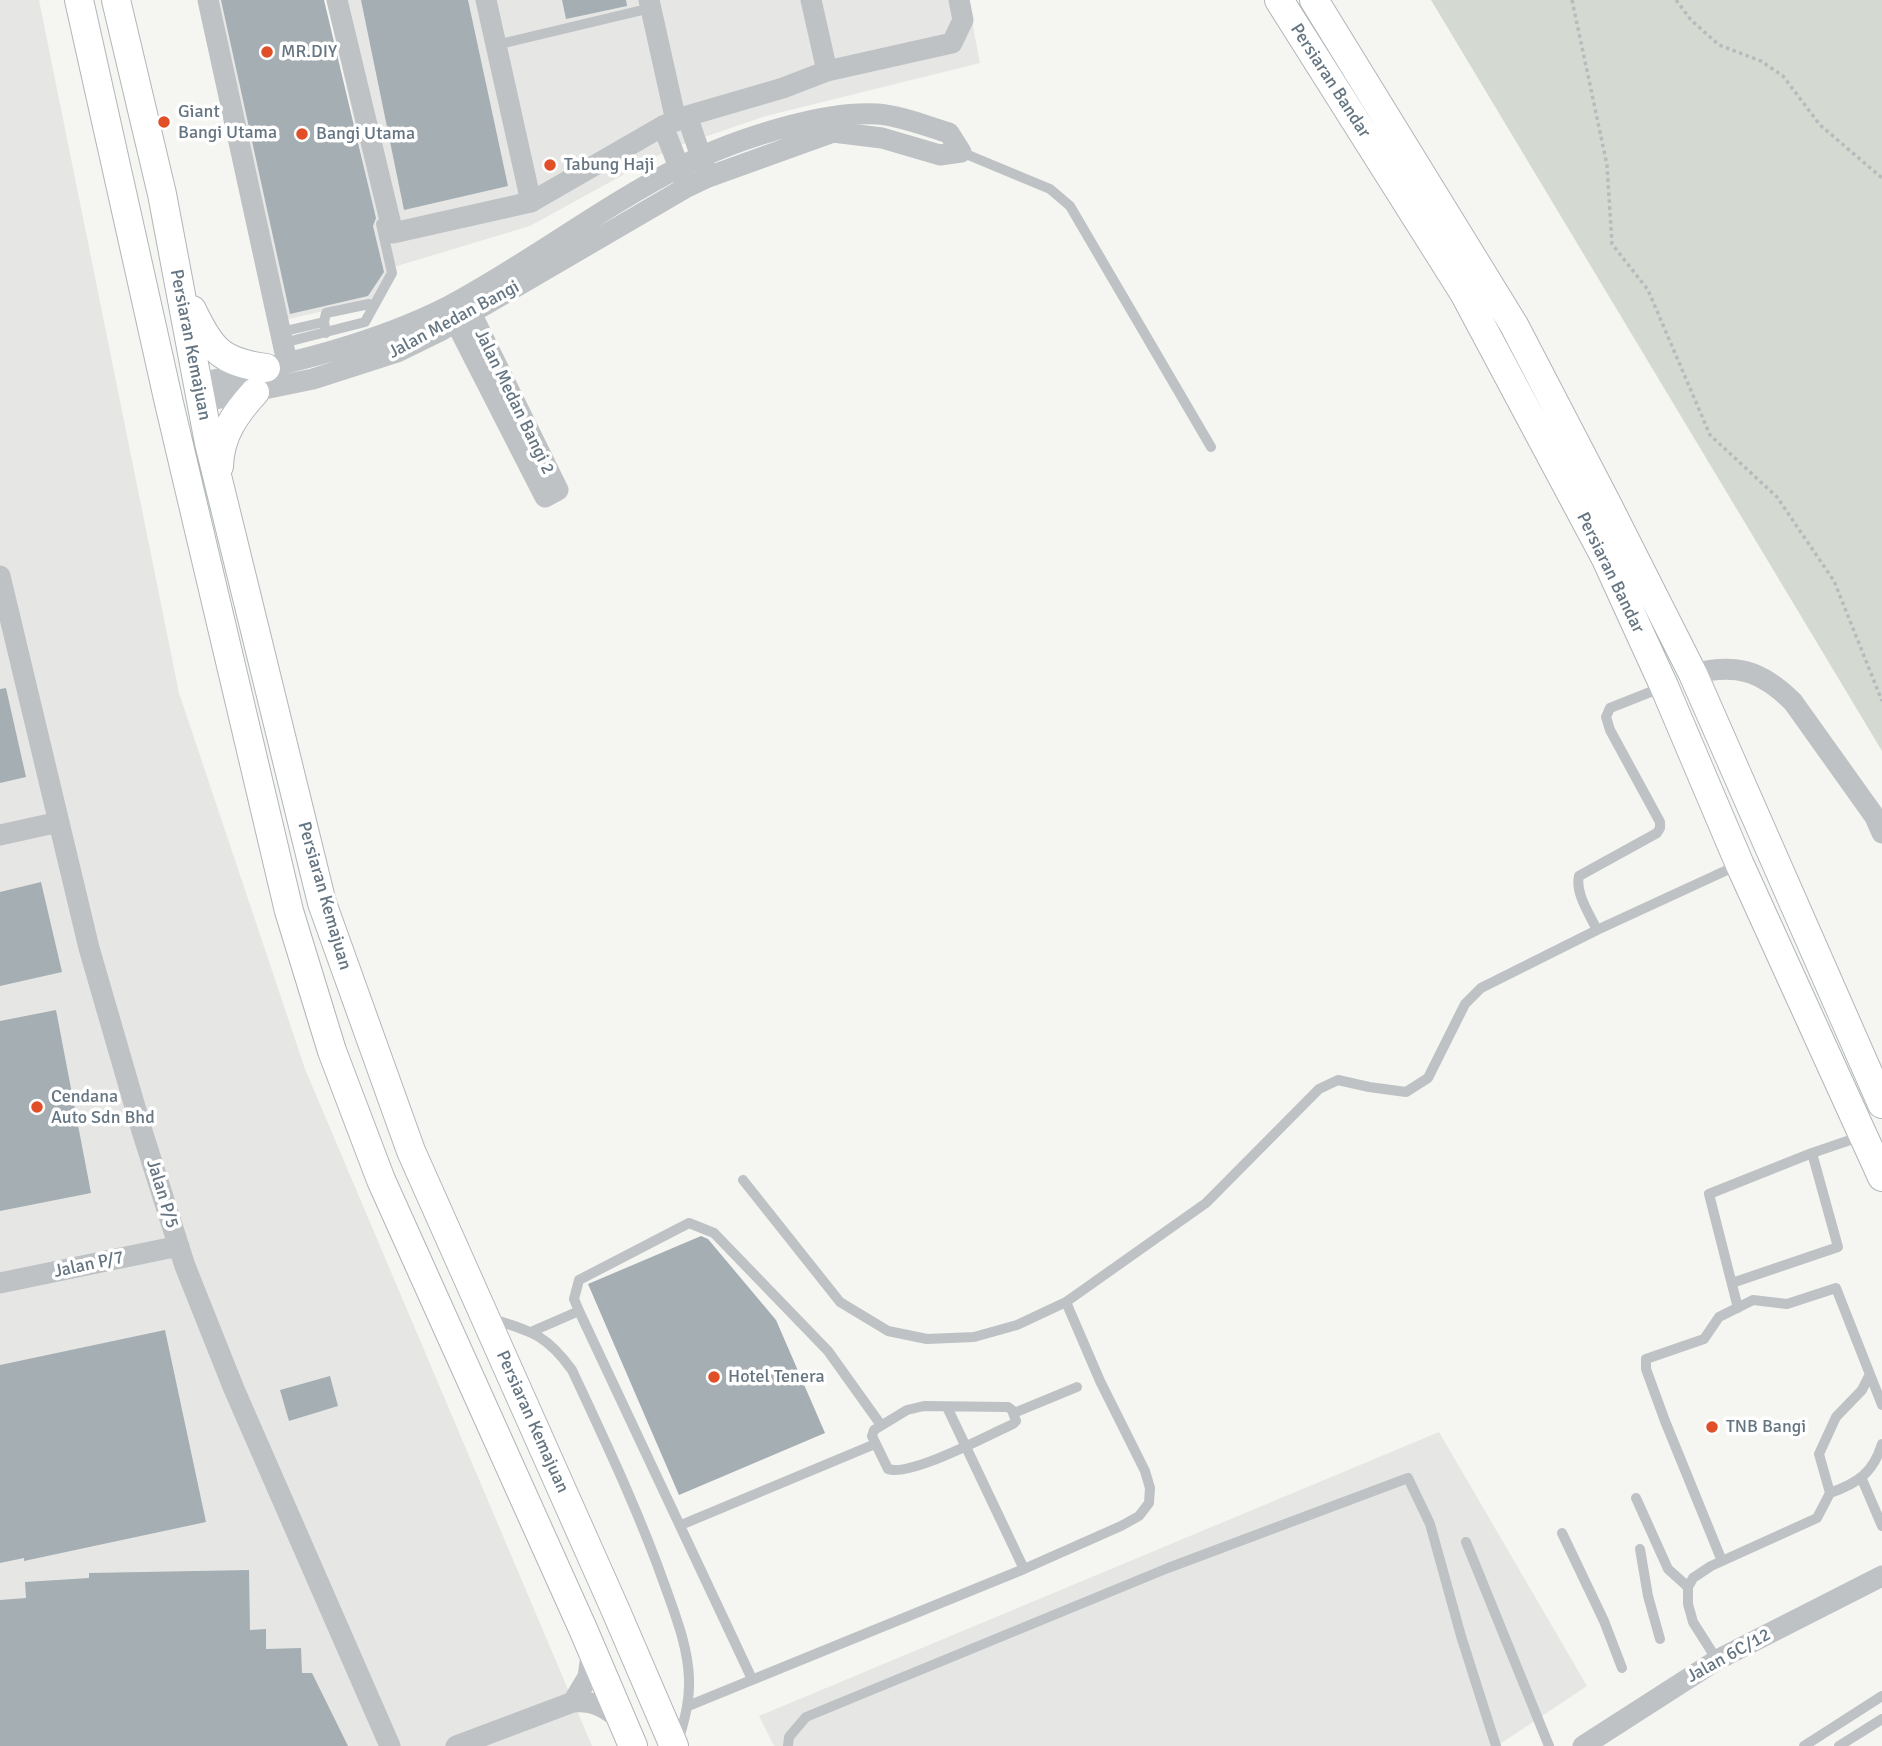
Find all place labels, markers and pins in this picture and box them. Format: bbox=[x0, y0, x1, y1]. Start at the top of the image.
place label: MR.DIY bbox=[281, 41, 337, 63]
marker: MR.DIY bbox=[259, 44, 275, 60]
place label: Giant Bangi Utama bbox=[178, 101, 277, 144]
marker: Giant Bangi Utama bbox=[156, 114, 172, 130]
place label: Bangi Utama bbox=[316, 123, 415, 145]
marker: Bangi Utama bbox=[294, 126, 310, 142]
place label: Tabung Haji bbox=[564, 154, 654, 176]
marker: Tabung Haji bbox=[542, 157, 558, 173]
place label: Cendana Auto Sdn Bhd bbox=[51, 1086, 155, 1128]
marker: Cendana Auto Sdn Bhd bbox=[29, 1099, 45, 1115]
place label: Hotel Tenera bbox=[728, 1366, 825, 1388]
marker: Hotel Tenera bbox=[706, 1369, 722, 1385]
place label: TNB Bangi bbox=[1726, 1416, 1806, 1438]
marker: TNB Bangi bbox=[1704, 1419, 1720, 1435]

